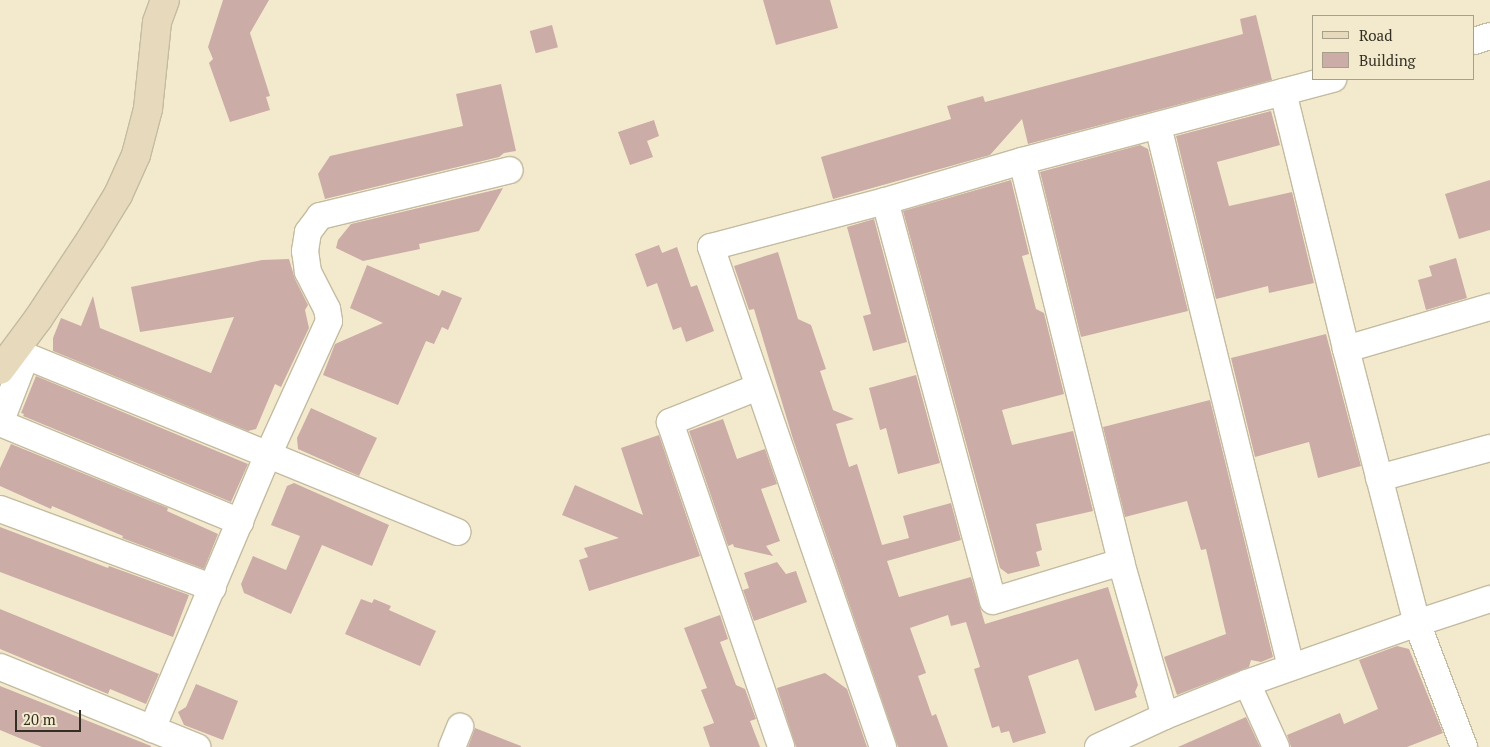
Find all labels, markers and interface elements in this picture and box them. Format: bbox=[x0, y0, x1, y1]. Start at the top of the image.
legend bbox=[1312, 15, 1475, 80]
text: Road bbox=[1359, 25, 1392, 45]
text: Building bbox=[1359, 50, 1416, 70]
scale bar bbox=[18, 700, 84, 732]
text: 20 m bbox=[23, 709, 56, 729]

